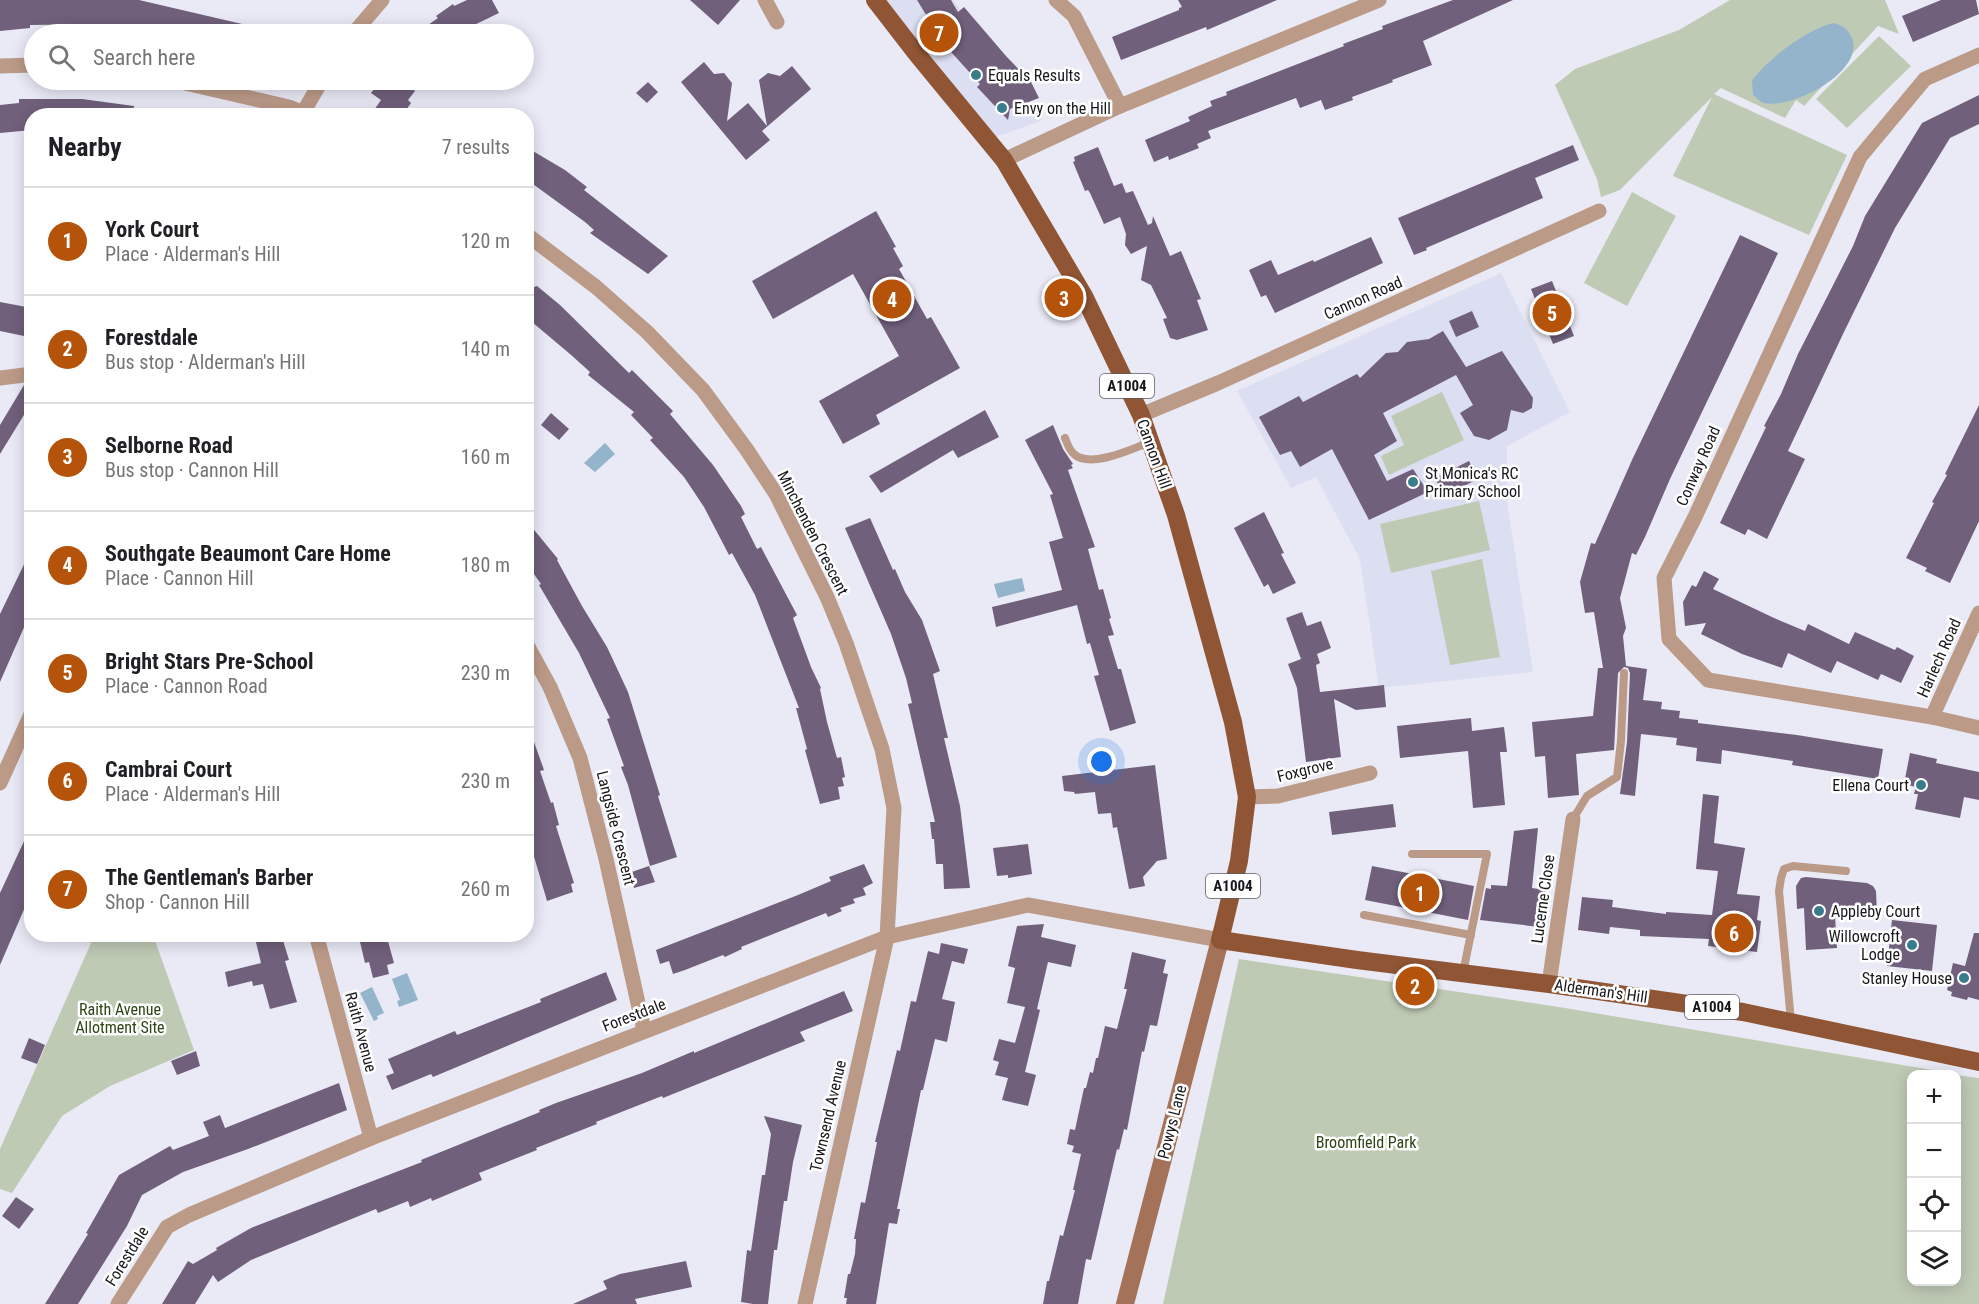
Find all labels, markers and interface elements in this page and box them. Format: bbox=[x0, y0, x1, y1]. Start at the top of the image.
pin: 7 bbox=[920, 10, 958, 56]
search box bbox=[24, 24, 534, 90]
icon: search bbox=[45, 41, 78, 74]
text: Search here bbox=[93, 45, 195, 70]
place label: Equals Results bbox=[988, 66, 1081, 85]
marker: Equals Results bbox=[969, 68, 983, 82]
place label: Envy on the Hill bbox=[1014, 99, 1111, 118]
marker: Envy on the Hill bbox=[995, 101, 1009, 115]
text: Nearby bbox=[48, 132, 122, 162]
text: 7 results bbox=[442, 135, 510, 159]
text: York Court bbox=[105, 217, 199, 242]
text: 1 bbox=[62, 229, 73, 253]
text: 120 m bbox=[461, 229, 510, 253]
text: Place · Alderman's Hill bbox=[105, 242, 280, 266]
street label: Cannon Road bbox=[1321, 272, 1405, 324]
pin: 4 bbox=[872, 276, 912, 322]
pin: 3 bbox=[1044, 276, 1084, 320]
pin: 5 bbox=[1532, 290, 1572, 336]
text: Forestdale bbox=[105, 325, 198, 350]
text: 2 bbox=[62, 337, 73, 361]
text: 140 m bbox=[461, 337, 510, 361]
text: Bus stop · Alderman's Hill bbox=[105, 350, 306, 374]
road number: A1004 bbox=[1100, 374, 1154, 398]
street label: Cannon Hill bbox=[1133, 417, 1175, 491]
street label: Conway Road bbox=[1672, 423, 1724, 509]
text: Selborne Road bbox=[105, 433, 233, 458]
text: 3 bbox=[62, 445, 73, 469]
text: 160 m bbox=[461, 445, 510, 469]
text: Bus stop · Cannon Hill bbox=[105, 458, 279, 482]
place label: St Monica's RC Primary School bbox=[1425, 464, 1521, 501]
street label: Minchenden Crescent bbox=[774, 468, 853, 598]
marker: St Monica's RC Primary School bbox=[1406, 475, 1420, 489]
text: Southgate Beaumont Care Home bbox=[105, 541, 391, 566]
text: 4 bbox=[62, 553, 73, 577]
text: 180 m bbox=[461, 553, 510, 577]
text: Place · Cannon Hill bbox=[105, 566, 254, 590]
street label: Harlech Road bbox=[1913, 616, 1965, 700]
text: Bright Stars Pre-School bbox=[105, 649, 314, 674]
text: 5 bbox=[62, 661, 73, 685]
text: 230 m bbox=[461, 661, 510, 685]
text: Place · Cannon Road bbox=[105, 674, 268, 698]
your location bbox=[1087, 747, 1116, 776]
street label: Foxgrove bbox=[1275, 754, 1335, 786]
text: Cambrai Court bbox=[105, 757, 232, 782]
text: 6 bbox=[62, 769, 73, 793]
text: 230 m bbox=[461, 769, 510, 793]
street label: Langside Crescent bbox=[593, 769, 639, 887]
place label: Ellena Court bbox=[1832, 776, 1909, 795]
marker: Ellena Court bbox=[1914, 778, 1928, 792]
text: Place · Alderman's Hill bbox=[105, 782, 280, 806]
street label: Lucerne Close bbox=[1527, 853, 1559, 945]
text: The Gentleman's Barber bbox=[105, 865, 313, 890]
pin: 1 bbox=[1400, 870, 1440, 916]
road number: A1004 bbox=[1206, 874, 1260, 898]
text: 7 bbox=[62, 877, 73, 901]
text: 260 m bbox=[461, 877, 510, 901]
text: Shop · Cannon Hill bbox=[105, 890, 250, 914]
place label: Appleby Court bbox=[1831, 902, 1920, 921]
marker: Appleby Court bbox=[1812, 904, 1826, 918]
pin: 6 bbox=[1714, 910, 1754, 956]
place label: Willowcroft Lodge bbox=[1828, 927, 1900, 964]
marker: Willowcroft Lodge bbox=[1905, 938, 1919, 952]
pin: 2 bbox=[1396, 964, 1434, 1008]
place label: Stanley House bbox=[1862, 969, 1952, 988]
marker: Stanley House bbox=[1957, 971, 1971, 985]
street label: Alderman's Hill bbox=[1553, 975, 1649, 1007]
street label: Raith Avenue bbox=[341, 990, 381, 1074]
street label: Forestdale bbox=[600, 994, 668, 1036]
road number: A1004 bbox=[1685, 995, 1739, 1019]
park label: Raith Avenue Allotment Site bbox=[75, 1000, 165, 1037]
street label: Townsend Avenue bbox=[806, 1058, 850, 1174]
map controls bbox=[1907, 1070, 1961, 1286]
button: + bbox=[1907, 1070, 1961, 1124]
street label: Powys Lane bbox=[1154, 1083, 1190, 1161]
button: − bbox=[1907, 1124, 1961, 1178]
park label: Broomfield Park bbox=[1316, 1133, 1417, 1152]
button: locate bbox=[1907, 1178, 1961, 1232]
street label: Forestdale bbox=[101, 1223, 153, 1289]
button: layers bbox=[1907, 1232, 1961, 1286]

